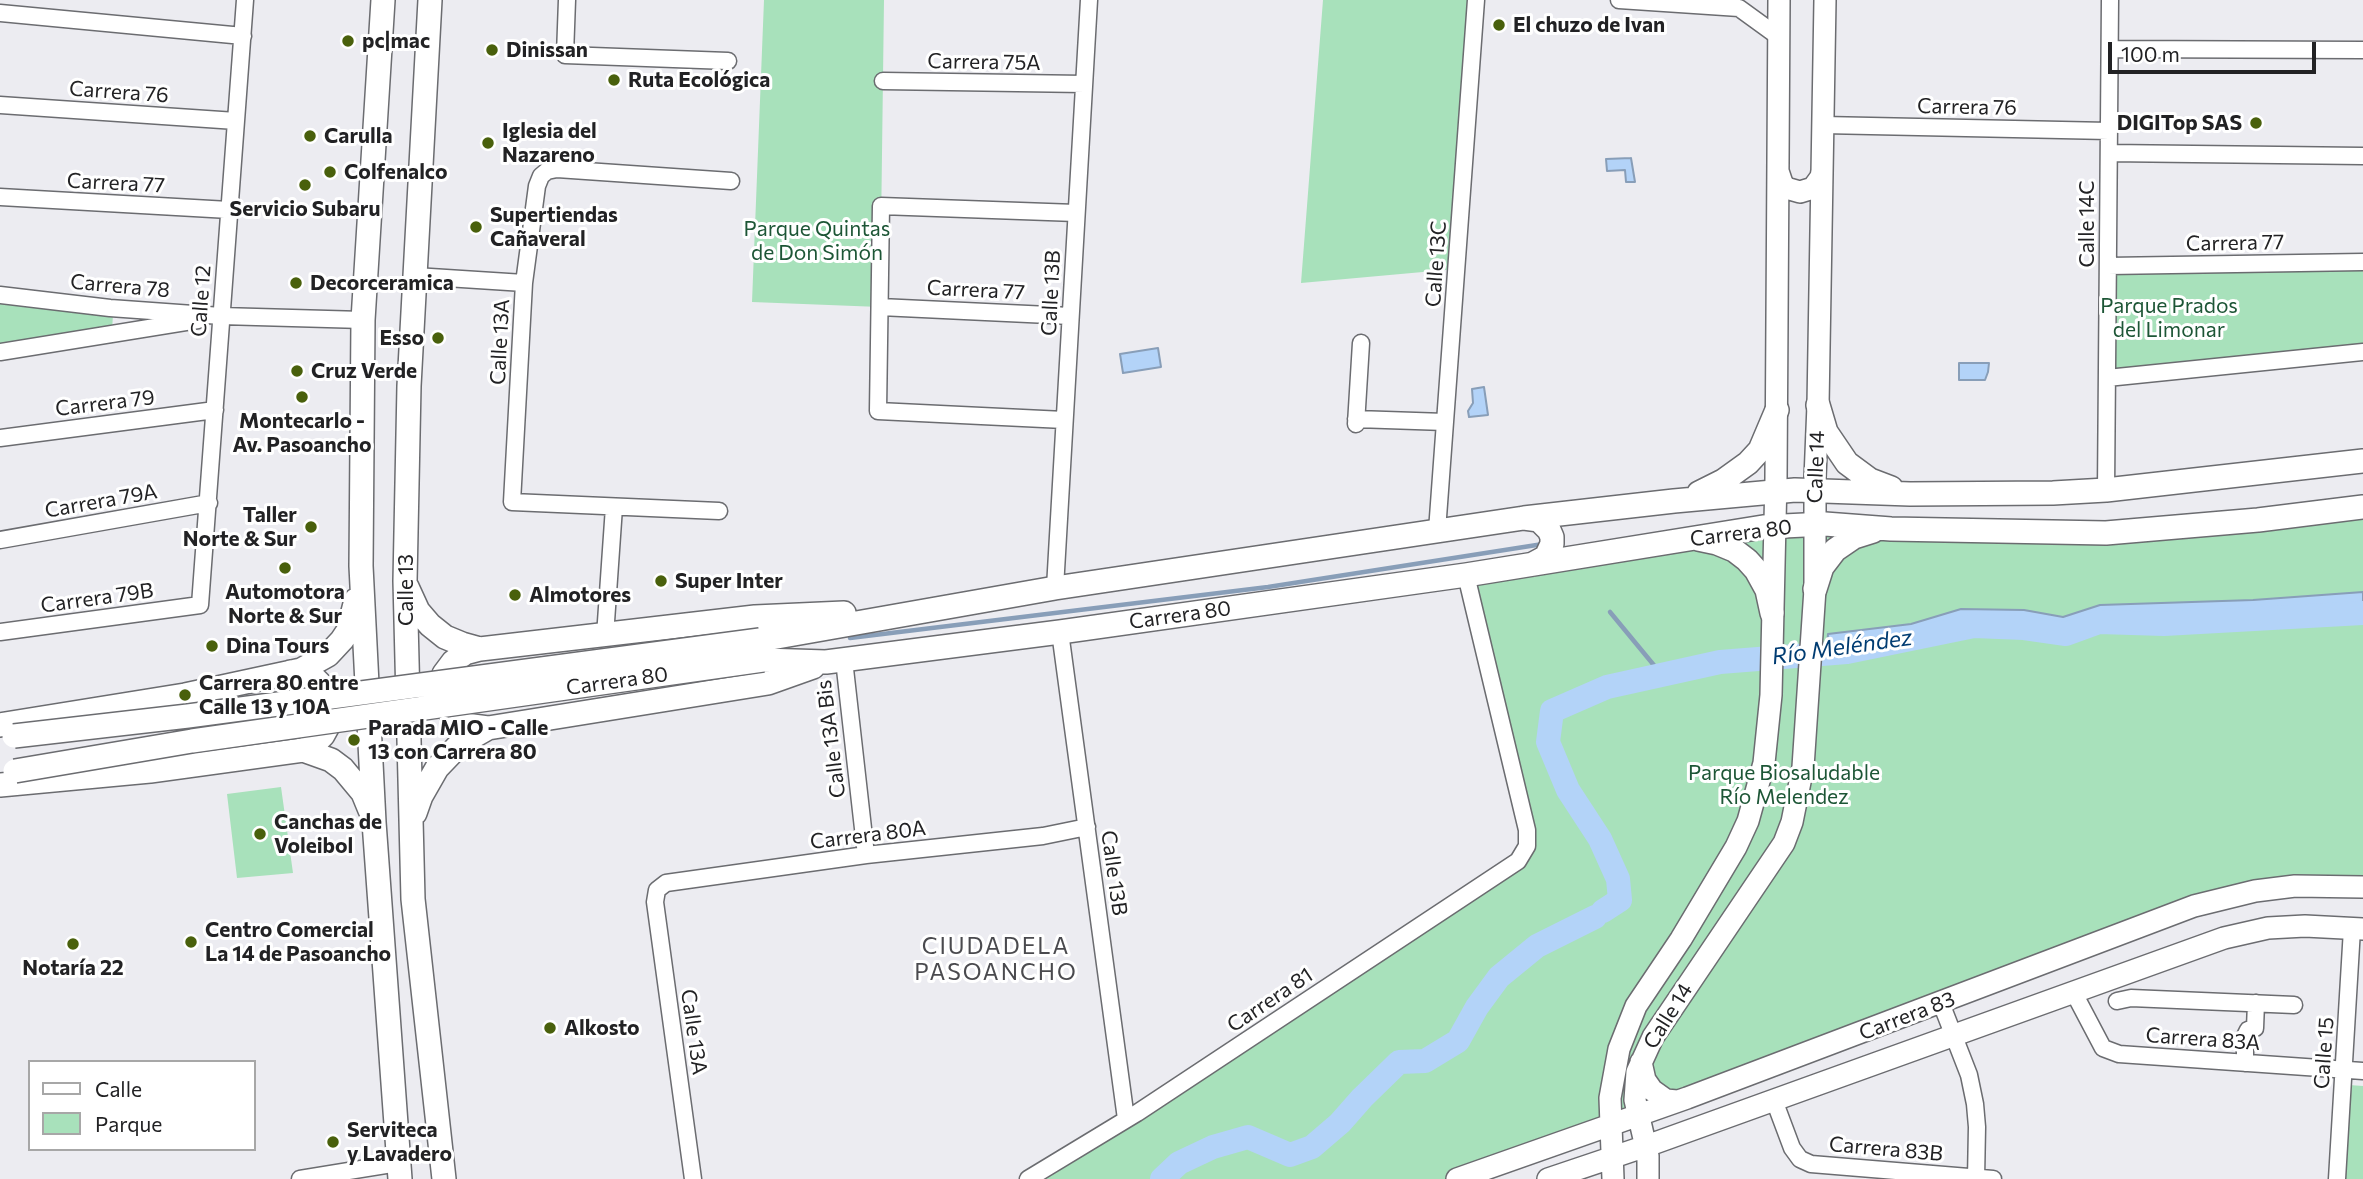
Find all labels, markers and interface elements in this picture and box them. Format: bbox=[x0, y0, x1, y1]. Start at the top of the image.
place label: El chuzo de Ivan bbox=[1513, 12, 1665, 38]
marker: El chuzo de Ivan bbox=[1491, 17, 1507, 33]
place label: pc|mac bbox=[362, 28, 430, 54]
scale bar bbox=[2111, 28, 2319, 72]
marker: pc|mac bbox=[340, 33, 356, 49]
place label: Dinissan bbox=[506, 37, 588, 63]
text: 100 m bbox=[2121, 41, 2180, 66]
marker: Dinissan bbox=[484, 42, 500, 58]
street label: Carrera 75A bbox=[927, 48, 1041, 76]
place label: Ruta Ecológica bbox=[628, 67, 770, 93]
marker: Ruta Ecológica bbox=[606, 72, 622, 88]
street label: Carrera 76 bbox=[68, 76, 170, 108]
street label: Carrera 76 bbox=[1917, 94, 2017, 120]
place label: DIGITop SAS bbox=[2117, 110, 2242, 136]
marker: DIGITop SAS bbox=[2248, 115, 2264, 131]
place label: Iglesia del Nazareno bbox=[502, 118, 597, 168]
place label: Carulla bbox=[324, 123, 393, 149]
marker: Carulla bbox=[302, 128, 318, 144]
marker: Iglesia del Nazareno bbox=[480, 135, 496, 151]
place label: Colfenalco bbox=[344, 159, 448, 185]
marker: Colfenalco bbox=[322, 164, 338, 180]
street label: Carrera 77 bbox=[66, 168, 166, 198]
marker: Servicio Subaru bbox=[297, 177, 313, 193]
street label: Calle 14C bbox=[2074, 180, 2100, 268]
place label: Servicio Subaru bbox=[230, 196, 380, 222]
place label: Supertiendas Cañaveral bbox=[490, 202, 618, 252]
park label: Parque Quintas de Don Simón bbox=[744, 216, 890, 266]
marker: Supertiendas Cañaveral bbox=[468, 219, 484, 235]
street label: Calle 13C bbox=[1420, 220, 1452, 308]
street label: Carrera 77 bbox=[2186, 230, 2284, 256]
street label: Calle 13B bbox=[1036, 250, 1066, 336]
street label: Calle 12 bbox=[186, 264, 216, 338]
street label: Carrera 78 bbox=[69, 269, 171, 303]
place label: Decorceramica bbox=[310, 270, 454, 296]
marker: Decorceramica bbox=[288, 275, 304, 291]
street label: Carrera 77 bbox=[926, 275, 1026, 305]
park label: Parque Prados del Limonar bbox=[2100, 293, 2238, 343]
street label: Calle 13A bbox=[485, 298, 515, 386]
place label: Esso bbox=[380, 325, 424, 351]
marker: Esso bbox=[430, 330, 446, 346]
place label: Cruz Verde bbox=[311, 358, 417, 384]
marker: Cruz Verde bbox=[289, 363, 305, 379]
street label: Carrera 79 bbox=[54, 384, 156, 422]
marker: Montecarlo - Av. Pasoancho bbox=[294, 389, 310, 405]
place label: Montecarlo - Av. Pasoancho bbox=[233, 408, 371, 458]
street label: Calle 14 bbox=[1802, 430, 1830, 504]
street label: Carrera 79A bbox=[43, 479, 159, 523]
place label: Taller Norte & Sur bbox=[183, 502, 297, 552]
street label: Carrera 80 bbox=[1689, 514, 1793, 552]
marker: Taller Norte & Sur bbox=[303, 519, 319, 535]
street label: Calle 13 bbox=[393, 554, 419, 626]
marker: Automotora Norte & Sur bbox=[277, 560, 293, 576]
place label: Super Inter bbox=[675, 568, 783, 594]
marker: Super Inter bbox=[653, 573, 669, 589]
street label: Carrera 79B bbox=[39, 578, 155, 618]
place label: Automotora Norte & Sur bbox=[225, 579, 345, 629]
place label: Almotores bbox=[529, 582, 631, 608]
marker: Almotores bbox=[507, 587, 523, 603]
street label: Carrera 80 bbox=[1127, 595, 1233, 635]
water label: Río Meléndez bbox=[1770, 623, 1914, 671]
place label: Dina Tours bbox=[226, 633, 329, 659]
marker: Dina Tours bbox=[204, 638, 220, 654]
street label: Carrera 80 bbox=[564, 661, 670, 701]
place label: Carrera 80 entre Calle 13 y 10A bbox=[199, 670, 359, 720]
street label: Calle 13A Bis bbox=[811, 679, 851, 799]
marker: Carrera 80 entre Calle 13 y 10A bbox=[177, 687, 193, 703]
place label: Parada MIO - Calle 13 con Carrera 80 bbox=[368, 715, 548, 765]
marker: Parada MIO - Calle 13 con Carrera 80 bbox=[346, 732, 362, 748]
park label: Parque Biosaludable Río Melendez bbox=[1688, 760, 1880, 810]
place label: Canchas de Voleibol bbox=[274, 809, 382, 859]
street label: Carrera 80A bbox=[809, 815, 927, 855]
marker: Canchas de Voleibol bbox=[252, 826, 268, 842]
street label: Calle 13B bbox=[1096, 829, 1132, 917]
place label: Centro Comercial La 14 de Pasoancho bbox=[205, 917, 391, 967]
district label: CIUDADELA PASOANCHO bbox=[915, 932, 1077, 986]
marker: Centro Comercial La 14 de Pasoancho bbox=[183, 934, 199, 950]
marker: Notaría 22 bbox=[65, 936, 81, 952]
place label: Notaría 22 bbox=[22, 955, 124, 981]
street label: Carrera 81 bbox=[1222, 962, 1318, 1038]
street label: Calle 14 bbox=[1638, 978, 1698, 1054]
street label: Carrera 83 bbox=[1855, 986, 1959, 1046]
street label: Calle 13A bbox=[676, 988, 712, 1076]
place label: Alkosto bbox=[564, 1015, 640, 1041]
street label: Calle 15 bbox=[2309, 1016, 2339, 1090]
marker: Alkosto bbox=[542, 1020, 558, 1036]
street label: Carrera 83A bbox=[2145, 1022, 2261, 1056]
legend bbox=[28, 1060, 256, 1151]
text: Calle bbox=[95, 1076, 142, 1101]
text: Parque bbox=[95, 1111, 162, 1136]
place label: Serviteca y Lavadero bbox=[347, 1117, 452, 1167]
street label: Carrera 83B bbox=[1828, 1131, 1944, 1167]
marker: Serviteca y Lavadero bbox=[325, 1134, 341, 1150]

